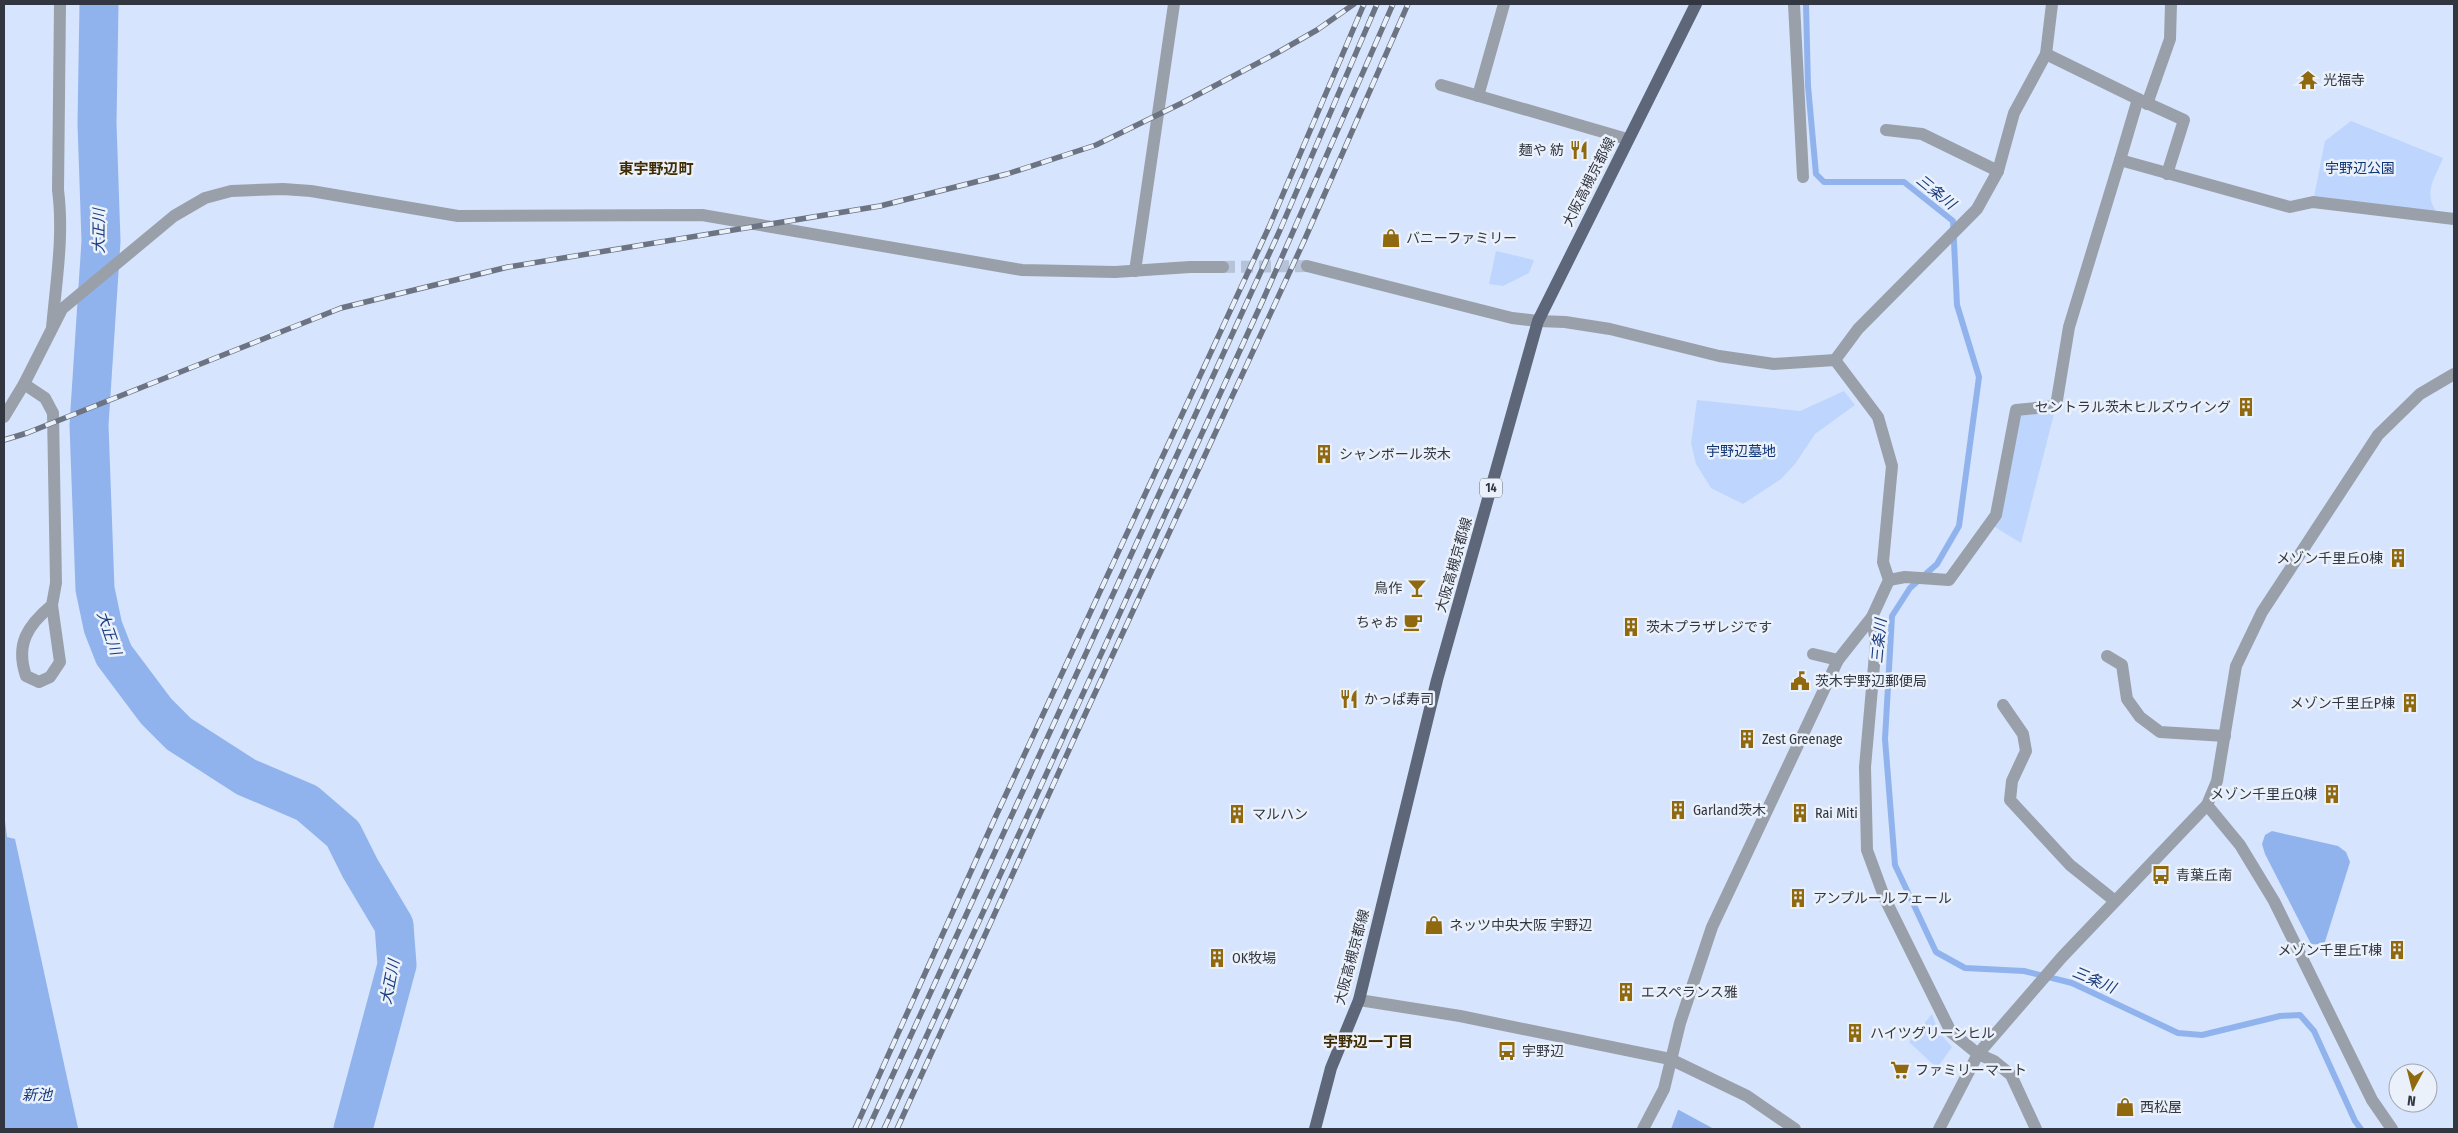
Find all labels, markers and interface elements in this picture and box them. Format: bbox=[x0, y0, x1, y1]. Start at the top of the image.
temple icon: 光福寺 bbox=[2297, 69, 2319, 91]
place label: 光福寺 bbox=[2323, 72, 2365, 89]
street label: 大阪高槻京都線 bbox=[1559, 134, 1619, 230]
restaurant icon: 麺や 紡 bbox=[1568, 139, 1590, 161]
place label: 麺や 紡 bbox=[1519, 142, 1564, 159]
district label: 東宇野辺町 bbox=[618, 160, 694, 178]
park label: 宇野辺公園 bbox=[2325, 160, 2395, 177]
water label: 三条川 bbox=[1913, 171, 1961, 214]
water label: 大正川 bbox=[90, 207, 108, 254]
shop icon: バニーファミリー bbox=[1380, 227, 1402, 249]
place label: バニーファミリー bbox=[1406, 230, 1517, 247]
building icon: セントラル茨木ヒルズウイング bbox=[2235, 396, 2257, 418]
place label: セントラル茨木ヒルズウイング bbox=[2035, 399, 2231, 416]
building icon: シャンボール茨木 bbox=[1313, 443, 1335, 465]
park label: 宇野辺墓地 bbox=[1706, 443, 1776, 460]
place label: シャンボール茨木 bbox=[1339, 446, 1451, 463]
road number: 14 bbox=[1480, 478, 1502, 498]
street label: 大阪高槻京都線 bbox=[1432, 516, 1476, 614]
building icon: メゾン千里丘O棟 bbox=[2387, 547, 2409, 569]
place label: メゾン千里丘O棟 bbox=[2276, 550, 2383, 567]
bar icon: 鳥作 bbox=[1406, 577, 1428, 599]
place label: 鳥作 bbox=[1374, 580, 1402, 597]
water label: 大正川 bbox=[93, 609, 125, 659]
cafe icon: ちゃお bbox=[1402, 611, 1424, 633]
place label: ちゃお bbox=[1356, 614, 1398, 631]
building icon: 茨木プラザレジです bbox=[1620, 616, 1642, 638]
water label: 三条川 bbox=[1868, 616, 1890, 664]
place label: 茨木プラザレジです bbox=[1646, 619, 1772, 636]
public building icon: 茨木宇野辺郵便局 bbox=[1789, 670, 1811, 692]
place label: 茨木宇野辺郵便局 bbox=[1815, 673, 1927, 690]
restaurant icon: かっぱ寿司 bbox=[1338, 688, 1360, 710]
place label: かっぱ寿司 bbox=[1364, 691, 1434, 708]
building icon: メゾン千里丘P棟 bbox=[2399, 692, 2421, 714]
place label: メゾン千里丘P棟 bbox=[2290, 695, 2395, 712]
building icon: Zest Greenage bbox=[1736, 728, 1758, 750]
place label: Zest Greenage bbox=[1762, 731, 1843, 748]
building icon: メゾン千里丘Q棟 bbox=[2321, 783, 2343, 805]
place label: メゾン千里丘Q棟 bbox=[2210, 786, 2317, 803]
building icon: Garland茨木 bbox=[1667, 799, 1689, 821]
place label: Garland茨木 bbox=[1693, 802, 1766, 819]
building icon: Rai Miti bbox=[1789, 802, 1811, 824]
building icon: マルハン bbox=[1226, 803, 1248, 825]
place label: Rai Miti bbox=[1815, 805, 1858, 822]
place label: マルハン bbox=[1252, 806, 1308, 823]
bus stop icon: 青葉丘南 bbox=[2150, 864, 2172, 886]
place label: 青葉丘南 bbox=[2176, 867, 2232, 884]
building icon: アンプルールフェール bbox=[1787, 887, 1809, 909]
place label: アンプルールフェール bbox=[1813, 890, 1952, 907]
street label: 大阪高槻京都線 bbox=[1331, 907, 1373, 1007]
shop icon: ネッツ中央大阪 宇野辺 bbox=[1423, 914, 1445, 936]
place label: ネッツ中央大阪 宇野辺 bbox=[1449, 917, 1592, 934]
building icon: メゾン千里丘T棟 bbox=[2386, 939, 2408, 961]
place label: メゾン千里丘T棟 bbox=[2278, 942, 2382, 959]
building icon: OK牧場 bbox=[1206, 947, 1228, 969]
place label: OK牧場 bbox=[1232, 950, 1276, 967]
water label: 大正川 bbox=[377, 956, 404, 1006]
water label: 三条川 bbox=[2070, 963, 2120, 998]
building icon: エスペランス雅 bbox=[1615, 981, 1637, 1003]
place label: エスペランス雅 bbox=[1641, 984, 1738, 1001]
building icon: ハイツグリーンヒル bbox=[1844, 1022, 1866, 1044]
place label: ハイツグリーンヒル bbox=[1870, 1025, 1995, 1042]
district label: 宇野辺一丁目 bbox=[1323, 1033, 1413, 1051]
bus stop icon: 宇野辺 bbox=[1496, 1040, 1518, 1062]
place label: 宇野辺 bbox=[1522, 1043, 1564, 1060]
supermarket icon: ファミリーマート bbox=[1889, 1059, 1911, 1081]
place label: ファミリーマート bbox=[1915, 1062, 2027, 1079]
north arrow bbox=[2388, 1063, 2438, 1113]
water label: 新池 bbox=[22, 1086, 54, 1104]
text: N bbox=[2406, 1091, 2417, 1109]
shop icon: 西松屋 bbox=[2114, 1096, 2136, 1118]
place label: 西松屋 bbox=[2140, 1099, 2182, 1116]

